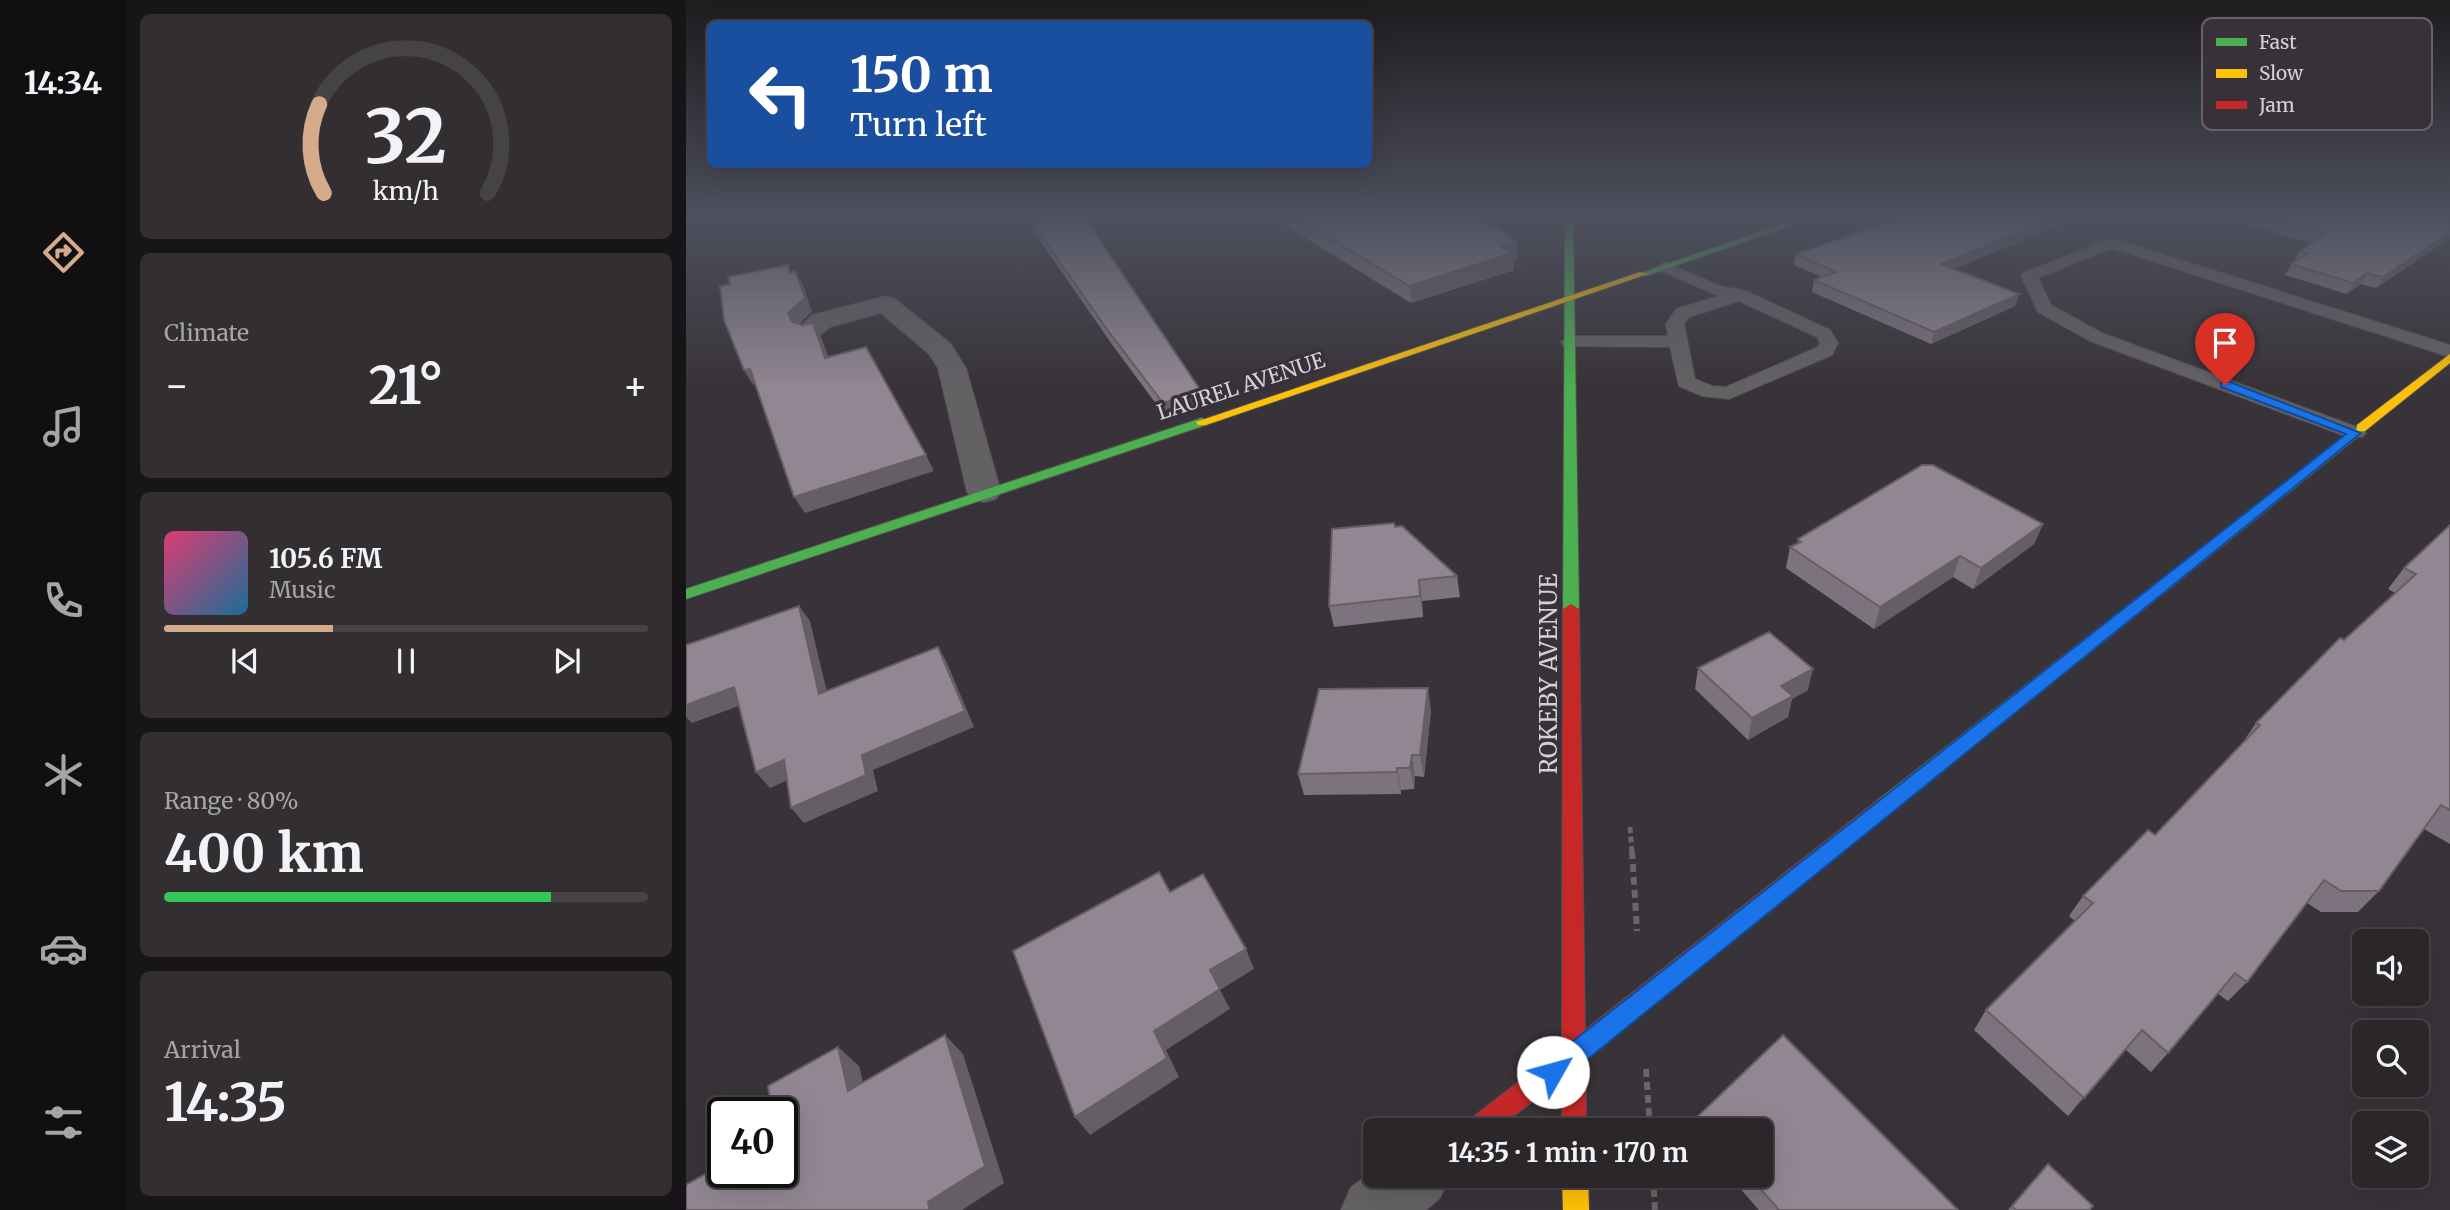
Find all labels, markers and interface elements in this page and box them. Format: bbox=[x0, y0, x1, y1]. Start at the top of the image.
legend bbox=[2202, 18, 2432, 130]
text: Fast bbox=[2259, 30, 2297, 54]
text: 150 m bbox=[850, 44, 993, 105]
icon: left bbox=[735, 49, 826, 140]
text: Slow bbox=[2259, 61, 2304, 85]
text: 14:34 bbox=[24, 63, 102, 103]
text: 32 bbox=[365, 91, 447, 183]
text: Jam bbox=[2258, 93, 2295, 117]
text: Turn left bbox=[850, 105, 987, 145]
text: km/h bbox=[373, 174, 439, 206]
icon: directions bbox=[39, 228, 88, 277]
pin bbox=[2195, 313, 2255, 385]
text: Climate bbox=[164, 318, 249, 347]
icon: arrive bbox=[2206, 324, 2244, 362]
street label: LAUREL AVENUE bbox=[1154, 346, 1329, 426]
text: 21° bbox=[368, 353, 444, 418]
text: − bbox=[164, 362, 189, 409]
text: + bbox=[623, 362, 648, 409]
icon: music bbox=[39, 402, 88, 451]
text: 105.6 FM bbox=[269, 542, 382, 575]
street label: ROKEBY AVENUE bbox=[1533, 573, 1564, 775]
text: Music bbox=[269, 575, 336, 604]
icon: phone bbox=[39, 576, 88, 625]
icon: previous bbox=[226, 642, 264, 680]
icon: pause bbox=[387, 642, 425, 680]
icon: next bbox=[548, 642, 586, 680]
icon: climate bbox=[39, 750, 88, 799]
text: Range · 80% bbox=[164, 786, 299, 815]
text: 400 km bbox=[164, 821, 364, 886]
icon: car bbox=[39, 924, 88, 973]
map controls bbox=[2352, 929, 2429, 1188]
button: sound bbox=[2352, 929, 2429, 1006]
button: search bbox=[2352, 1020, 2429, 1097]
text: Arrival bbox=[164, 1035, 241, 1064]
position arrow bbox=[1516, 1035, 1590, 1109]
text: 14:35 bbox=[164, 1070, 287, 1135]
speed limit sign: 40 bbox=[707, 1097, 798, 1188]
icon: filters bbox=[39, 1098, 88, 1147]
button: layers bbox=[2352, 1111, 2429, 1188]
text: 14:35 · 1 min · 170 m bbox=[1448, 1136, 1688, 1169]

